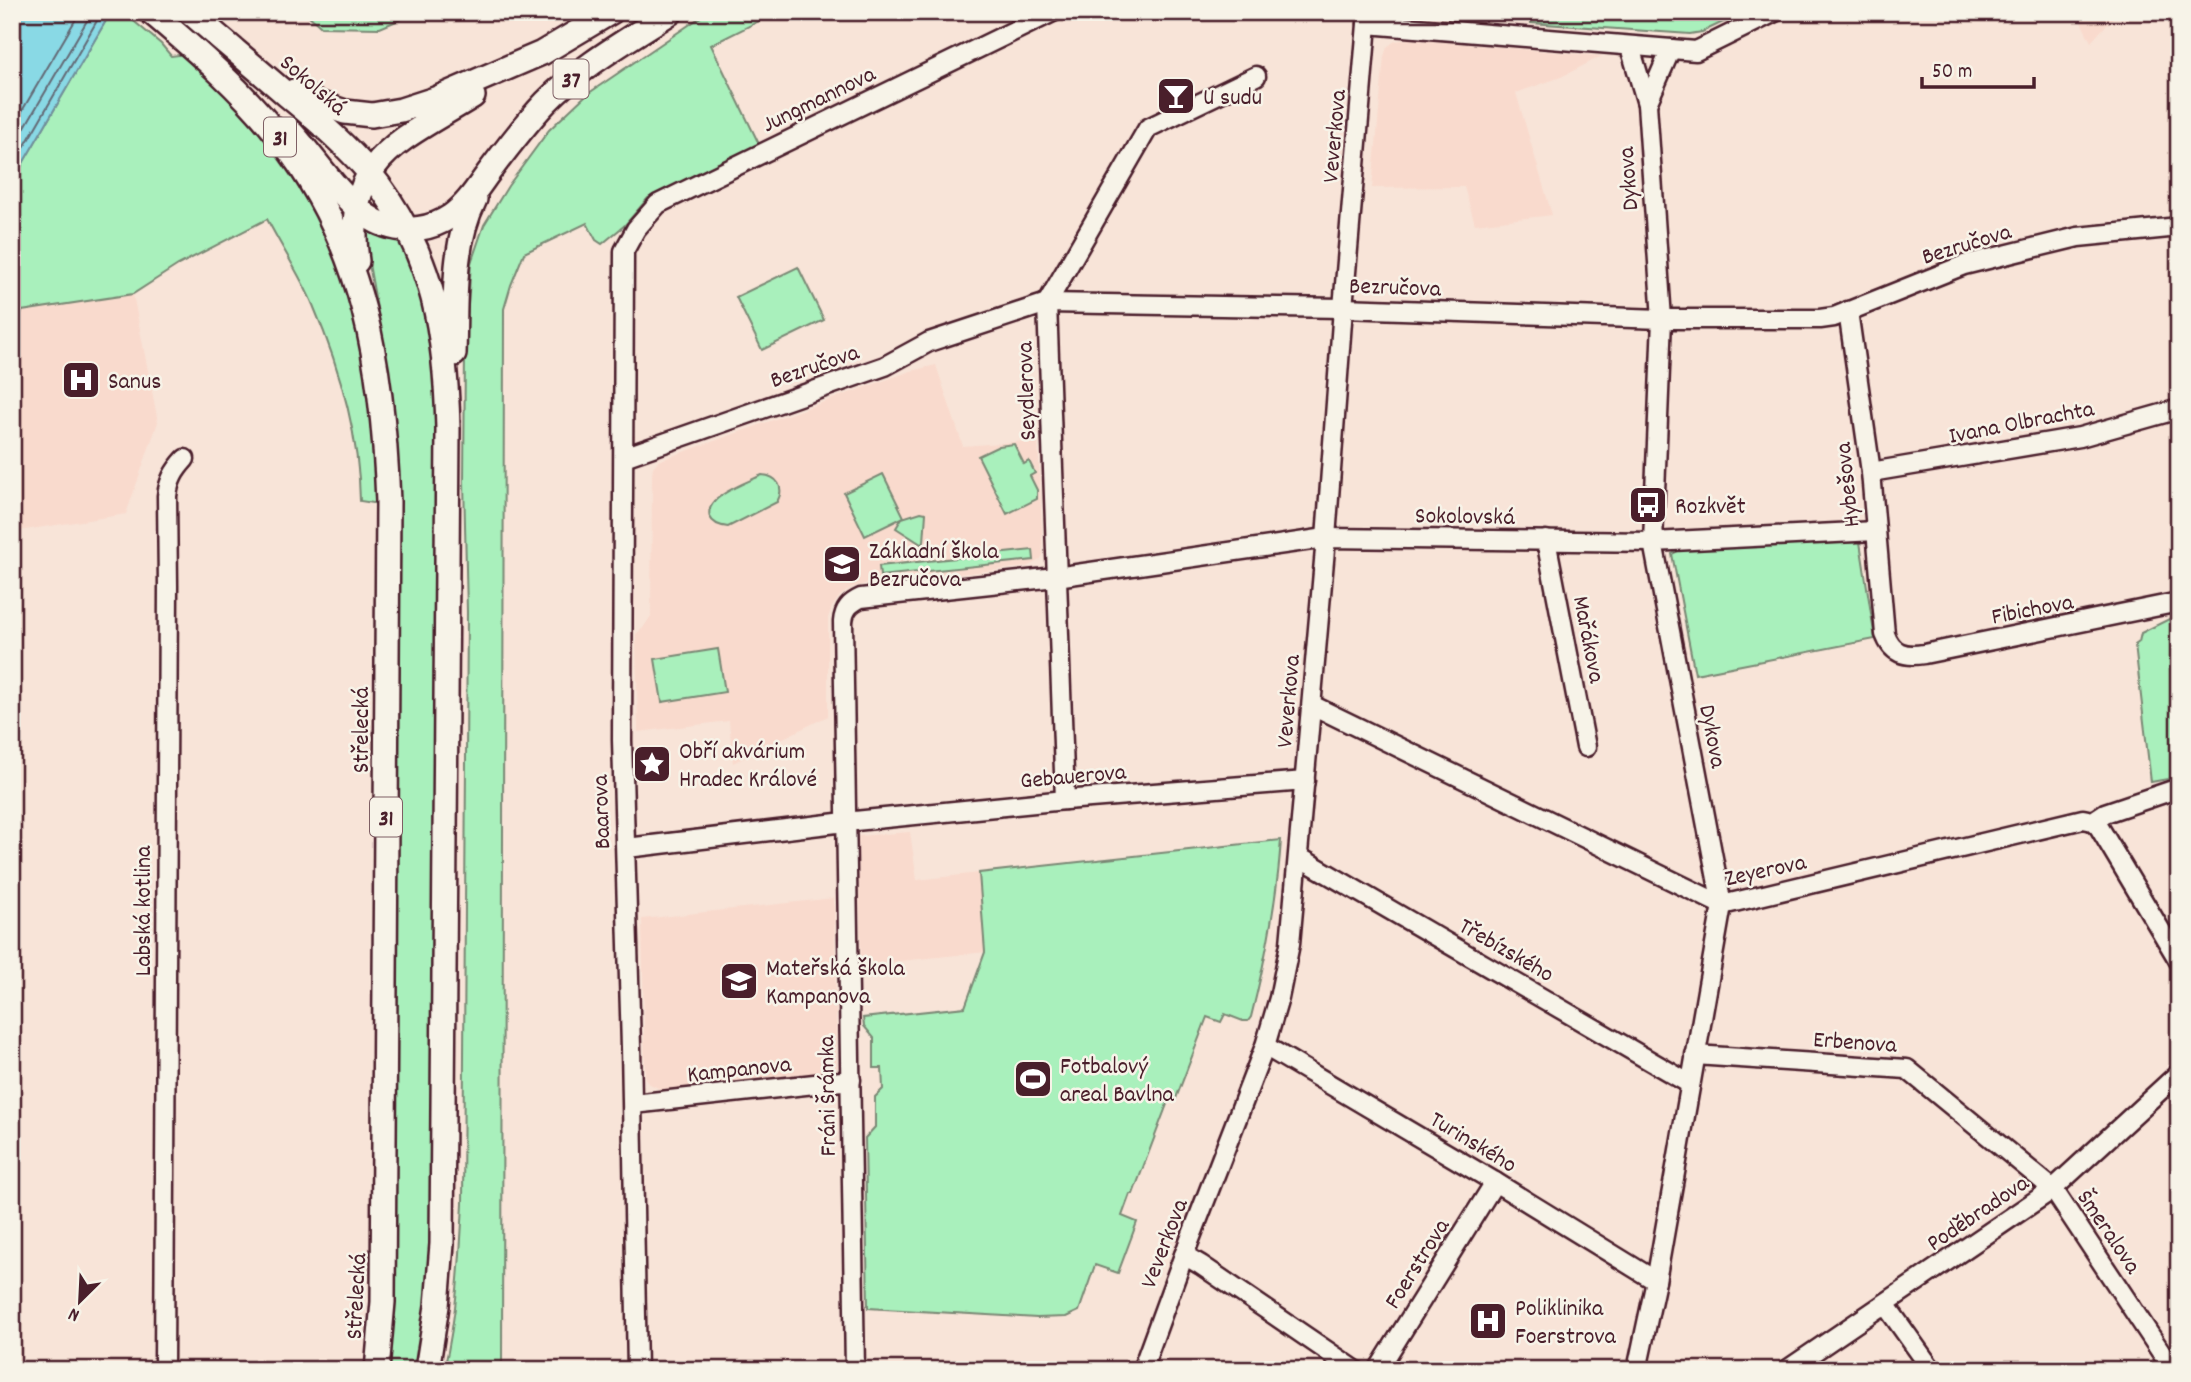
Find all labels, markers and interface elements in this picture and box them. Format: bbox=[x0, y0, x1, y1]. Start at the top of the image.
scale bar bbox=[1922, 46, 2034, 90]
street label: Sokolská bbox=[271, 47, 353, 125]
street label: Jungmannova bbox=[757, 58, 883, 143]
text: 50 m bbox=[1932, 58, 1972, 88]
road number: 37 bbox=[554, 60, 588, 99]
bar icon: U sudu bbox=[1155, 75, 1197, 117]
place label: U sudu bbox=[1203, 82, 1262, 116]
street label: Veverkova bbox=[1315, 88, 1357, 184]
road number: 31 bbox=[264, 118, 296, 156]
street label: Dykova bbox=[1611, 145, 1649, 212]
street label: Bezručova bbox=[1918, 216, 2016, 276]
street label: Bezručova bbox=[1348, 270, 1442, 308]
street label: Bezručova bbox=[766, 337, 865, 399]
street label: Seydlerova bbox=[1009, 340, 1047, 441]
hospital icon: Sanus bbox=[60, 359, 102, 401]
place label: Sanus bbox=[108, 366, 161, 400]
street label: Ivana Olbrachta bbox=[1946, 393, 2098, 455]
street label: Hybešova bbox=[1828, 440, 1870, 529]
bus stop icon: Rozkvět bbox=[1627, 484, 1669, 526]
place label: Rozkvět bbox=[1675, 491, 1746, 525]
street label: Sokolovská bbox=[1415, 500, 1515, 536]
place label: Základní škola Bezručova bbox=[869, 536, 999, 598]
school or university icon: Základní škola Bezručova bbox=[821, 543, 863, 585]
street label: Fibichova bbox=[1989, 586, 2077, 636]
street label: Mařákova bbox=[1562, 593, 1612, 687]
street label: Veverkova bbox=[1269, 653, 1311, 749]
street label: Střelecká bbox=[346, 687, 380, 773]
street label: Dykova bbox=[1688, 702, 1734, 772]
place label: Obří akvárium Hradec Králové bbox=[679, 736, 817, 798]
place icon: Obří akvárium Hradec Králové bbox=[631, 743, 673, 785]
street label: Gebauerova bbox=[1019, 756, 1128, 800]
street label: Baarova bbox=[585, 773, 621, 850]
road number: 31 bbox=[370, 797, 402, 836]
street label: Labská kotlina bbox=[128, 845, 162, 976]
street label: Zeyerova bbox=[1722, 847, 1810, 897]
street label: Třebízského bbox=[1452, 911, 1559, 993]
place label: Mateřská škola Kampanova bbox=[766, 953, 906, 1015]
school or university icon: Mateřská škola Kampanova bbox=[718, 960, 760, 1002]
street label: Erbenova bbox=[1812, 1024, 1899, 1064]
street label: Fráni Šrámka bbox=[811, 1034, 847, 1157]
street label: Kampanova bbox=[686, 1049, 794, 1093]
place label: Fotbalový areal Bavlna bbox=[1060, 1051, 1175, 1113]
sports icon: Fotbalový areal Bavlna bbox=[1012, 1058, 1054, 1100]
street label: Turinského bbox=[1422, 1104, 1522, 1183]
street label: Poděbradova bbox=[1921, 1167, 2037, 1261]
street label: Šmeralova bbox=[2067, 1184, 2149, 1282]
street label: Veverkova bbox=[1133, 1194, 1199, 1294]
street label: Foerstrova bbox=[1377, 1212, 1460, 1316]
street label: Střelecká bbox=[339, 1252, 377, 1340]
north arrow bbox=[46, 1266, 116, 1336]
place label: Poliklinika Foerstrova bbox=[1515, 1293, 1616, 1355]
text: N bbox=[65, 1299, 84, 1328]
hospital icon: Poliklinika Foerstrova bbox=[1467, 1300, 1509, 1342]

